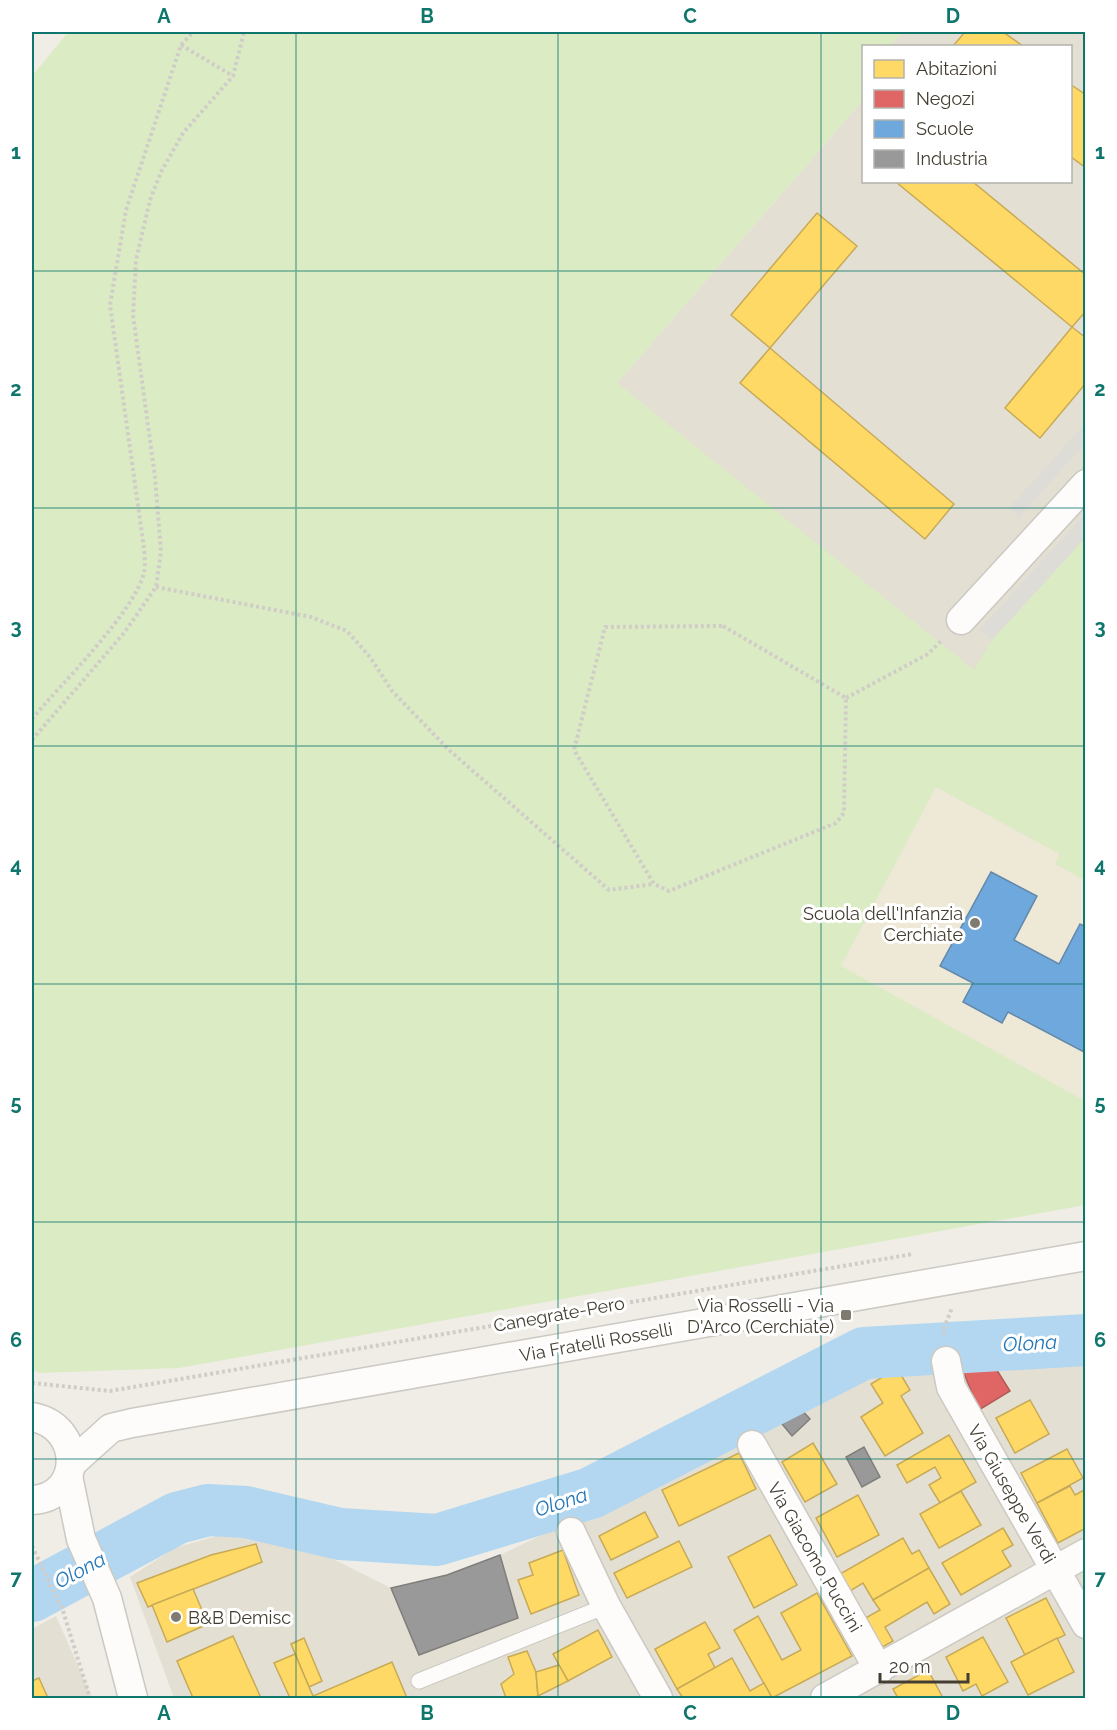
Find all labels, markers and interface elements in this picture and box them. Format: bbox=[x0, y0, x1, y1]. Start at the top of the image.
text: A bbox=[157, 4, 171, 28]
text: B bbox=[420, 4, 434, 28]
text: C bbox=[683, 4, 697, 28]
text: D bbox=[946, 4, 960, 28]
legend bbox=[862, 45, 1072, 183]
text: Abitazioni bbox=[916, 58, 997, 79]
text: Negozi bbox=[916, 88, 975, 109]
text: Scuole bbox=[916, 118, 974, 139]
text: 1 bbox=[11, 140, 21, 164]
text: 1 bbox=[1095, 140, 1105, 164]
text: Industria bbox=[916, 148, 988, 169]
text: 2 bbox=[10, 377, 22, 401]
text: 2 bbox=[1094, 377, 1106, 401]
text: 3 bbox=[10, 615, 22, 639]
text: 3 bbox=[1094, 615, 1106, 639]
text: 4 bbox=[10, 853, 22, 877]
text: 4 bbox=[1094, 853, 1106, 877]
place label: Scuola dell'Infanzia Cerchiate bbox=[803, 903, 963, 945]
marker: Scuola dell'Infanzia Cerchiate bbox=[968, 916, 982, 930]
text: 5 bbox=[10, 1091, 22, 1115]
text: 5 bbox=[1094, 1091, 1106, 1115]
street label: Canegrate-Pero bbox=[492, 1292, 626, 1336]
place label: Via Rosselli - Via D'Arco (Cerchiate) bbox=[687, 1295, 834, 1337]
marker: Via Rosselli - Via D'Arco (Cerchiate) bbox=[839, 1308, 853, 1322]
street label: Via Fratelli Rosselli bbox=[518, 1318, 674, 1366]
text: 6 bbox=[10, 1328, 22, 1352]
text: 6 bbox=[1094, 1328, 1106, 1352]
water label: Olona bbox=[1002, 1330, 1058, 1356]
street label: Via Giuseppe Verdi bbox=[964, 1421, 1060, 1567]
street label: Via Giacomo Puccini bbox=[764, 1478, 866, 1636]
water label: Olona bbox=[532, 1482, 591, 1522]
water label: Olona bbox=[50, 1547, 110, 1593]
text: 7 bbox=[10, 1566, 22, 1590]
text: 7 bbox=[1094, 1566, 1106, 1590]
place label: B&B Demisc bbox=[188, 1607, 291, 1628]
marker: B&B Demisc bbox=[169, 1610, 183, 1624]
scale bar bbox=[880, 1646, 968, 1684]
text: 20 m bbox=[889, 1656, 931, 1677]
text: A bbox=[157, 1701, 171, 1725]
text: B bbox=[420, 1701, 434, 1725]
text: C bbox=[683, 1701, 697, 1725]
text: D bbox=[946, 1701, 960, 1725]

